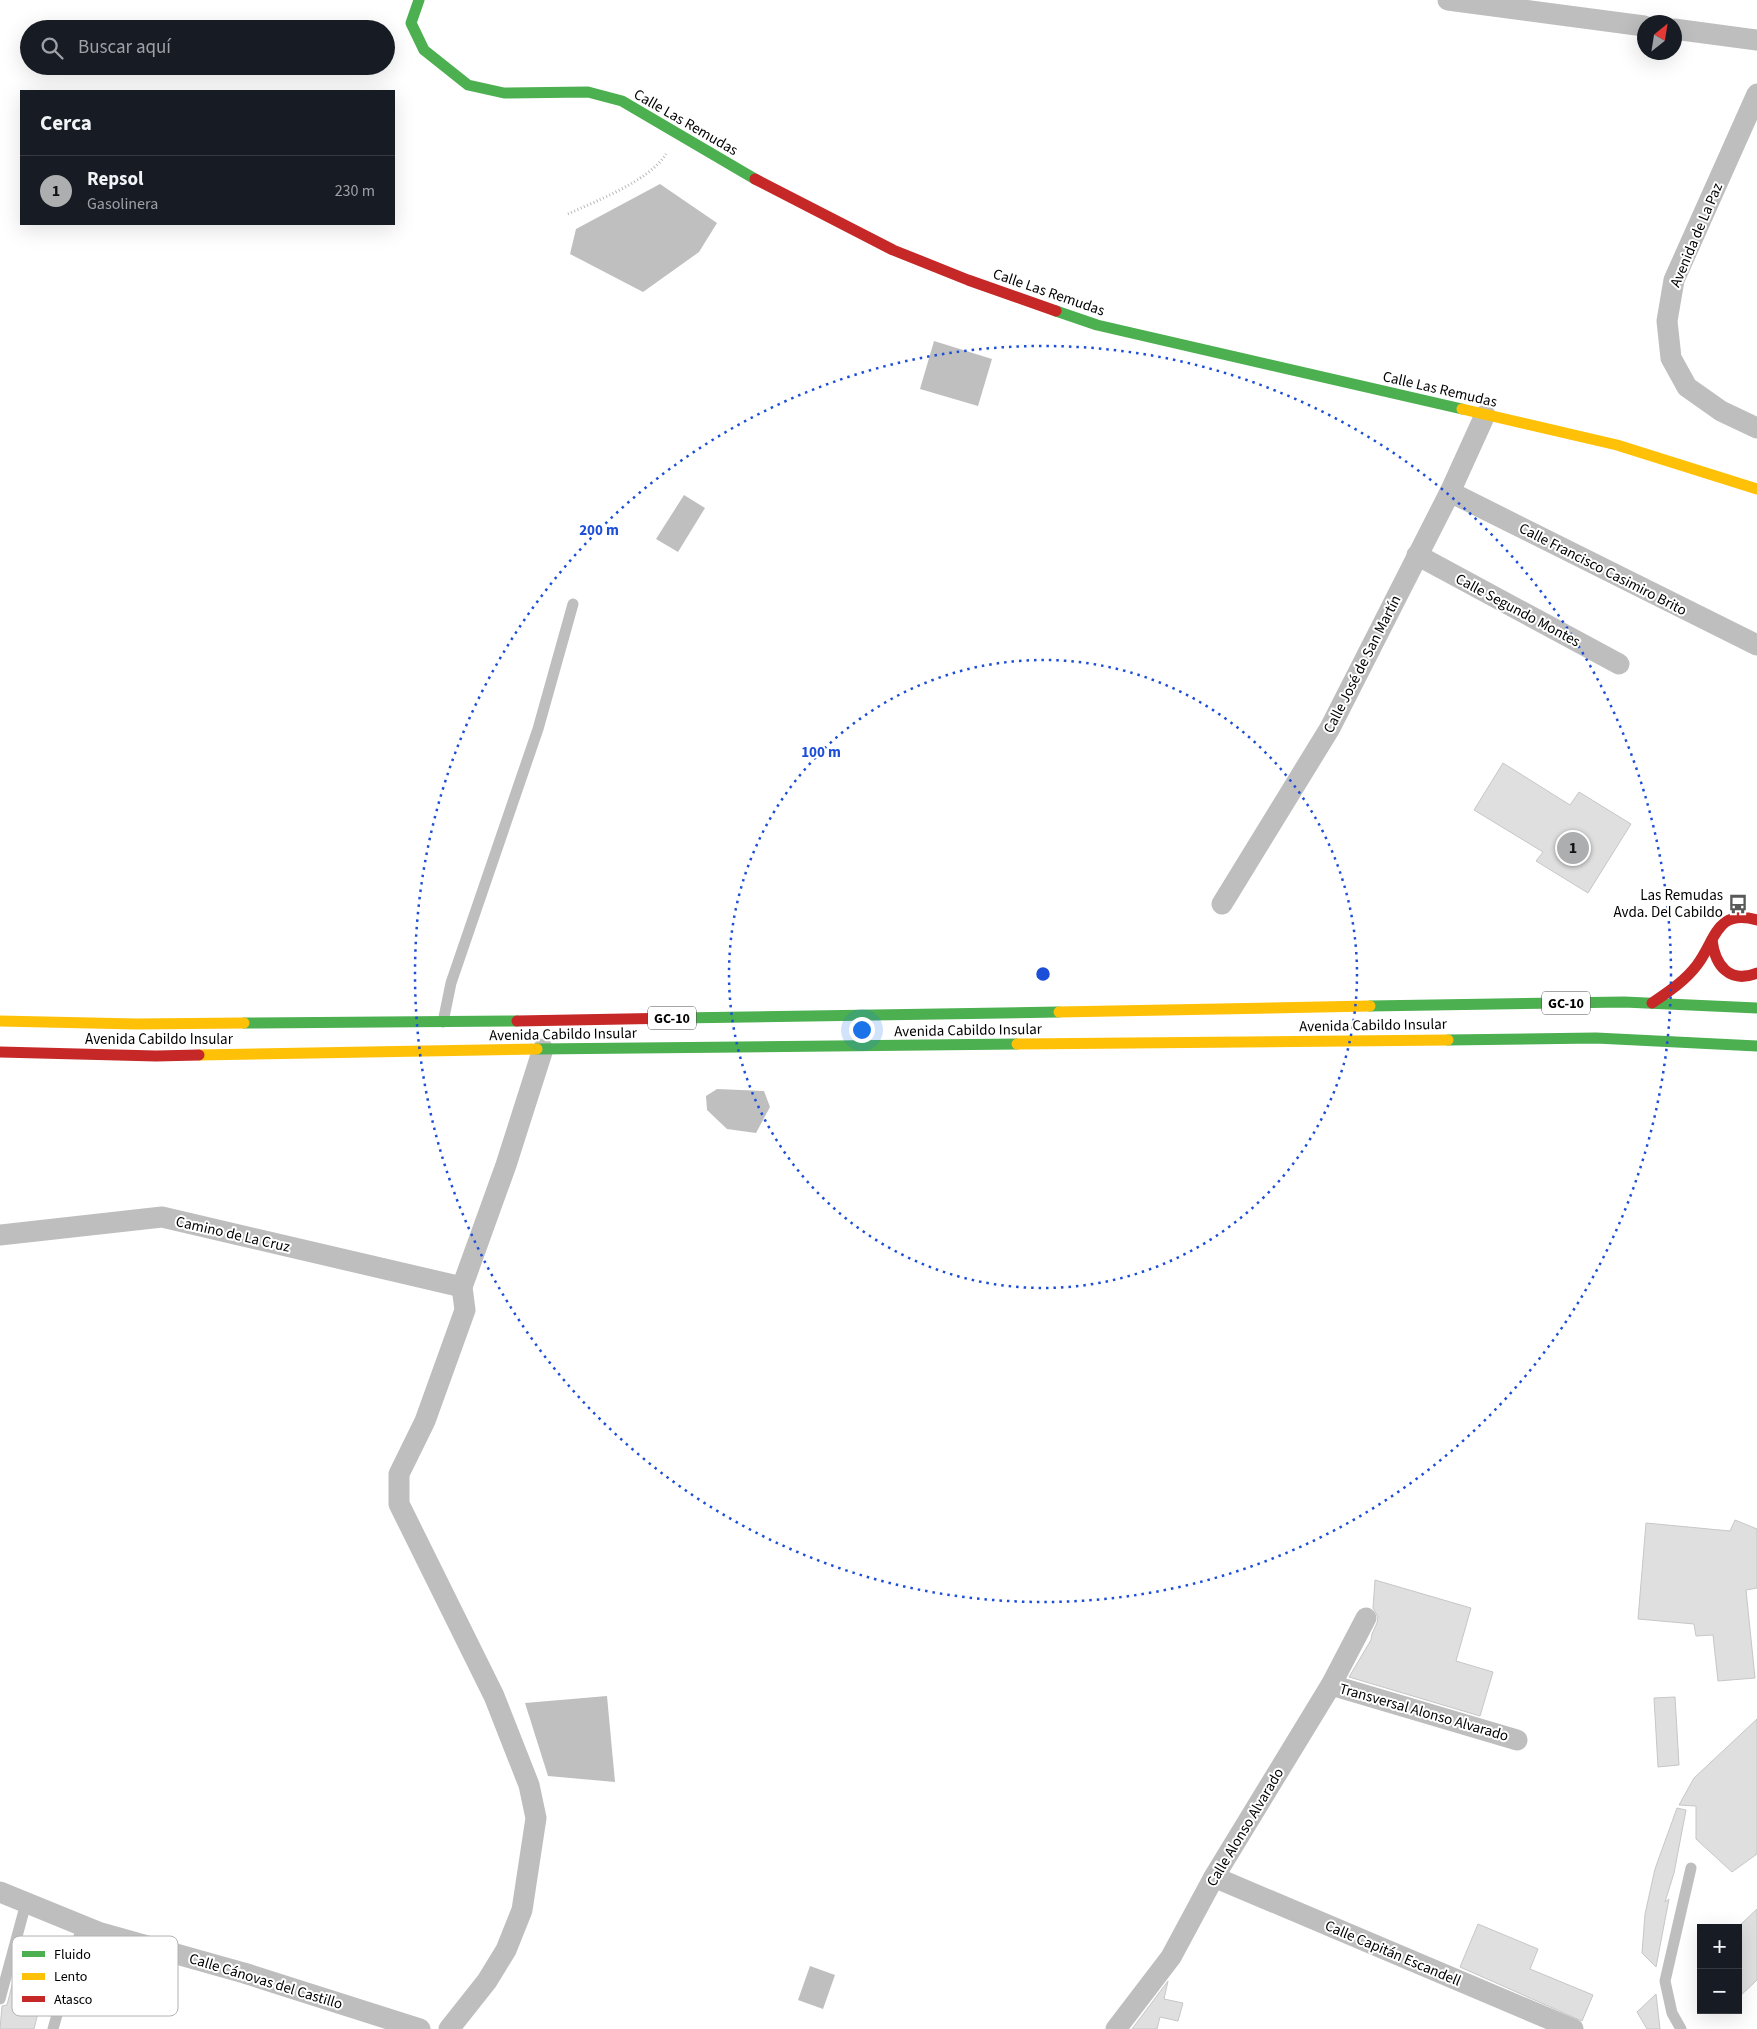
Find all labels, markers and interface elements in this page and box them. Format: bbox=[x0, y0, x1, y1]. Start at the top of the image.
north arrow bbox=[1637, 15, 1682, 60]
search box bbox=[20, 20, 395, 75]
icon: search bbox=[38, 34, 66, 62]
text: Buscar aquí bbox=[78, 34, 171, 61]
street label: Calle Las Remudas bbox=[630, 84, 742, 161]
text: Cerca bbox=[40, 108, 92, 138]
text: Repsol bbox=[87, 166, 144, 193]
text: 1 bbox=[52, 180, 60, 202]
text: 230 m bbox=[335, 180, 375, 202]
street label: Avenida de La Paz bbox=[1665, 180, 1728, 291]
text: Gasolinera bbox=[87, 193, 158, 215]
street label: Calle Las Remudas bbox=[990, 264, 1108, 321]
street label: Calle Las Remudas bbox=[1381, 366, 1499, 413]
street label: Calle Francisco Casimiro Brito bbox=[1515, 518, 1690, 621]
text: 200 m bbox=[579, 520, 619, 541]
street label: Calle Segundo Montes bbox=[1452, 569, 1584, 652]
street label: Calle José de San Martín bbox=[1318, 592, 1406, 737]
text: 100 m bbox=[801, 742, 841, 763]
pin: 1 bbox=[1557, 829, 1589, 867]
place label: Las Remudas Avda. Del Cabildo bbox=[1614, 885, 1723, 923]
bus stop icon: Las Remudas Avda. Del Cabildo bbox=[1727, 893, 1749, 915]
centre of rings bbox=[1034, 965, 1052, 983]
road number: GC-10 bbox=[1542, 991, 1590, 1014]
road number: GC-10 bbox=[648, 1006, 696, 1030]
street label: Avenida Cabildo Insular bbox=[1299, 1014, 1448, 1037]
your location bbox=[849, 1017, 875, 1043]
street label: Avenida Cabildo Insular bbox=[894, 1019, 1043, 1042]
street label: Avenida Cabildo Insular bbox=[489, 1023, 638, 1046]
street label: Avenida Cabildo Insular bbox=[85, 1029, 234, 1050]
street label: Camino de La Cruz bbox=[174, 1211, 292, 1258]
street label: Transversal Alonso Alvarado bbox=[1337, 1678, 1511, 1747]
street label: Calle Alonso Alvarado bbox=[1202, 1764, 1289, 1891]
street label: Calle Capitán Escandell bbox=[1322, 1915, 1464, 1992]
map controls bbox=[1697, 1924, 1742, 2014]
button: + bbox=[1697, 1924, 1742, 1969]
legend bbox=[12, 1936, 178, 2016]
text: Fluido bbox=[54, 1945, 91, 1965]
street label: Calle Cánovas del Castillo bbox=[187, 1948, 345, 2015]
text: Lento bbox=[54, 1967, 87, 1987]
button: − bbox=[1697, 1969, 1742, 2014]
text: Atasco bbox=[54, 1990, 92, 2010]

